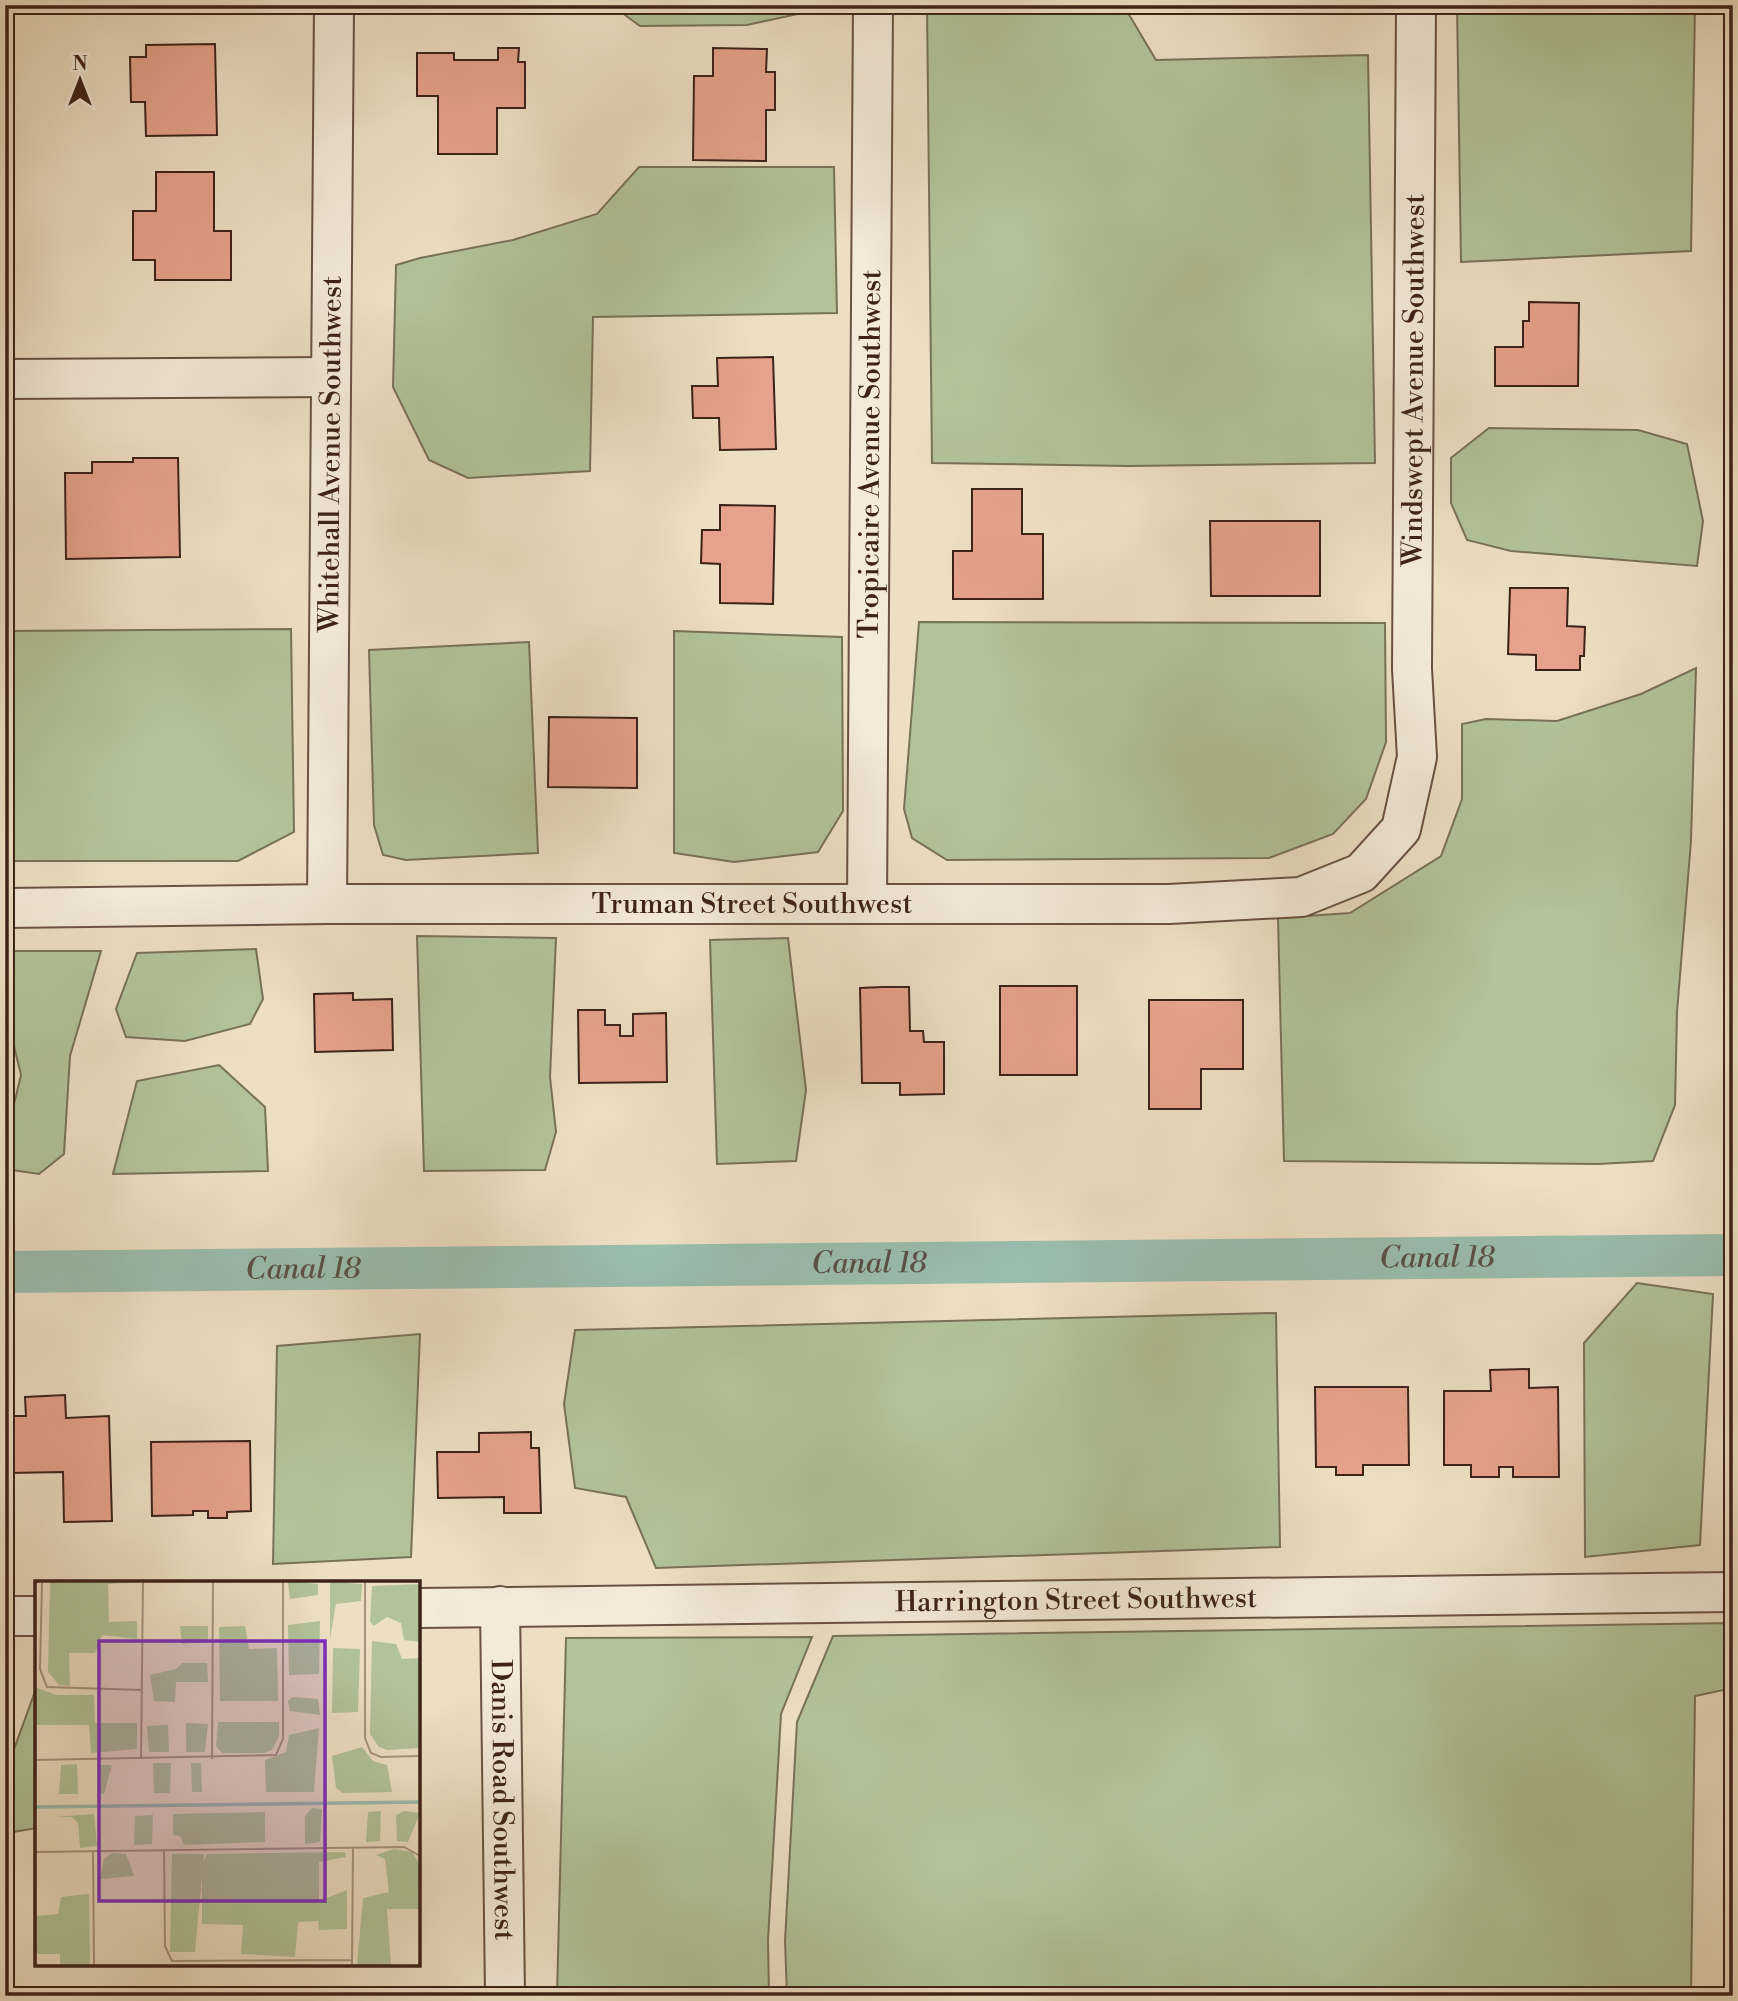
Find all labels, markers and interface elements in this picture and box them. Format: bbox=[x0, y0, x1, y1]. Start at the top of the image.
north arrow bbox=[46, 46, 116, 116]
text: N bbox=[72, 52, 88, 76]
street label: Windswept Avenue Southwest bbox=[1395, 194, 1432, 568]
street label: Tropicaire Avenue Southwest bbox=[851, 269, 889, 639]
street label: Whitehall Avenue Southwest bbox=[312, 276, 349, 633]
street label: Truman Street Southwest bbox=[592, 887, 912, 922]
water label: Canal 18 bbox=[1379, 1238, 1496, 1277]
water label: Canal 18 bbox=[811, 1244, 928, 1283]
water label: Canal 18 bbox=[245, 1249, 362, 1289]
street label: Harrington Street Southwest bbox=[895, 1580, 1257, 1620]
inset map bbox=[35, 1581, 420, 1966]
street label: Danis Road Southwest bbox=[483, 1659, 522, 1941]

